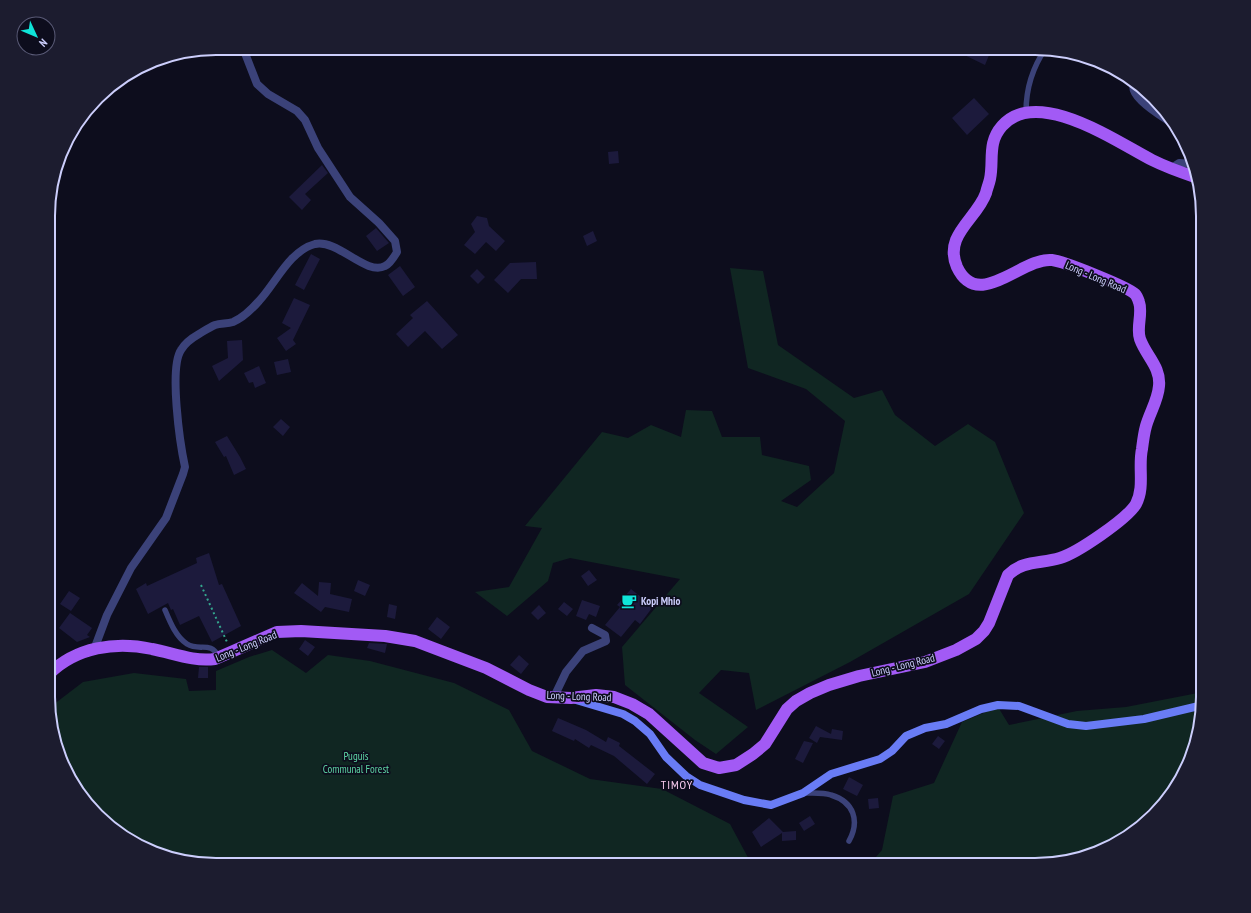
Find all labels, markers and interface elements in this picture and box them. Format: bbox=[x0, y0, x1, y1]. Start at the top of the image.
north arrow bbox=[16, 16, 56, 56]
text: N bbox=[36, 36, 50, 50]
street label: Long - Long Road bbox=[1063, 258, 1129, 296]
cafe icon: Kopi Mhio bbox=[620, 592, 638, 610]
place label: Kopi Mhio bbox=[641, 594, 681, 608]
street label: Long - Long Road bbox=[213, 627, 279, 665]
street label: Long - Long Road bbox=[870, 650, 936, 680]
street label: Long - Long Road bbox=[546, 688, 612, 704]
park label: Puguis Communal Forest bbox=[323, 749, 389, 776]
district label: TIMOY bbox=[661, 777, 693, 792]

